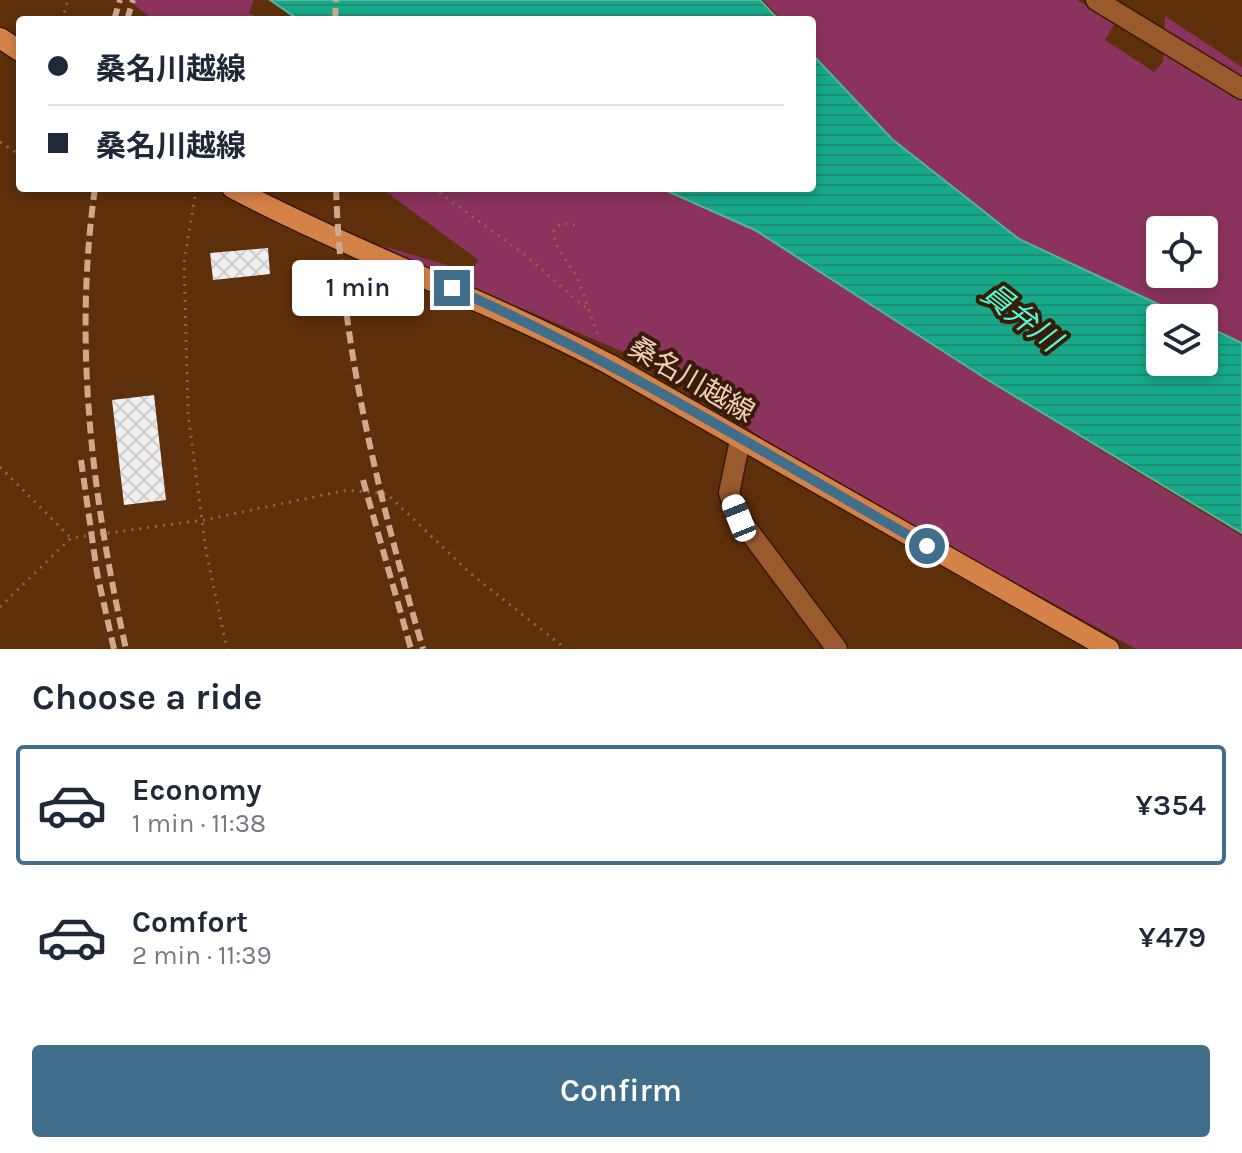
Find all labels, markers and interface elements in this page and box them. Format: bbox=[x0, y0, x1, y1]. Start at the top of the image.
text: 桑名川越線 bbox=[96, 51, 246, 87]
text: 桑名川越線 bbox=[96, 128, 246, 164]
map controls bbox=[1146, 216, 1218, 376]
button: locate bbox=[1146, 216, 1218, 288]
callout: 1 min bbox=[292, 260, 424, 316]
route end bbox=[434, 270, 470, 306]
text: 1 min bbox=[326, 272, 390, 303]
water label: 員弁川 bbox=[974, 275, 1070, 361]
button: layers bbox=[1146, 304, 1218, 376]
street label: 桑名川越線 bbox=[623, 330, 761, 429]
car bbox=[719, 491, 759, 545]
route start bbox=[909, 528, 945, 564]
text: Choose a ride bbox=[32, 676, 262, 718]
icon: car bbox=[36, 769, 108, 841]
text: Economy bbox=[132, 772, 262, 808]
text: ¥354 bbox=[1135, 787, 1206, 823]
text: 1 min · 11:38 bbox=[132, 808, 266, 839]
icon: car bbox=[36, 901, 108, 973]
text: Comfort bbox=[132, 904, 248, 940]
text: ¥479 bbox=[1138, 919, 1206, 955]
text: 2 min · 11:39 bbox=[132, 940, 272, 971]
button: Confirm bbox=[32, 1045, 1210, 1137]

